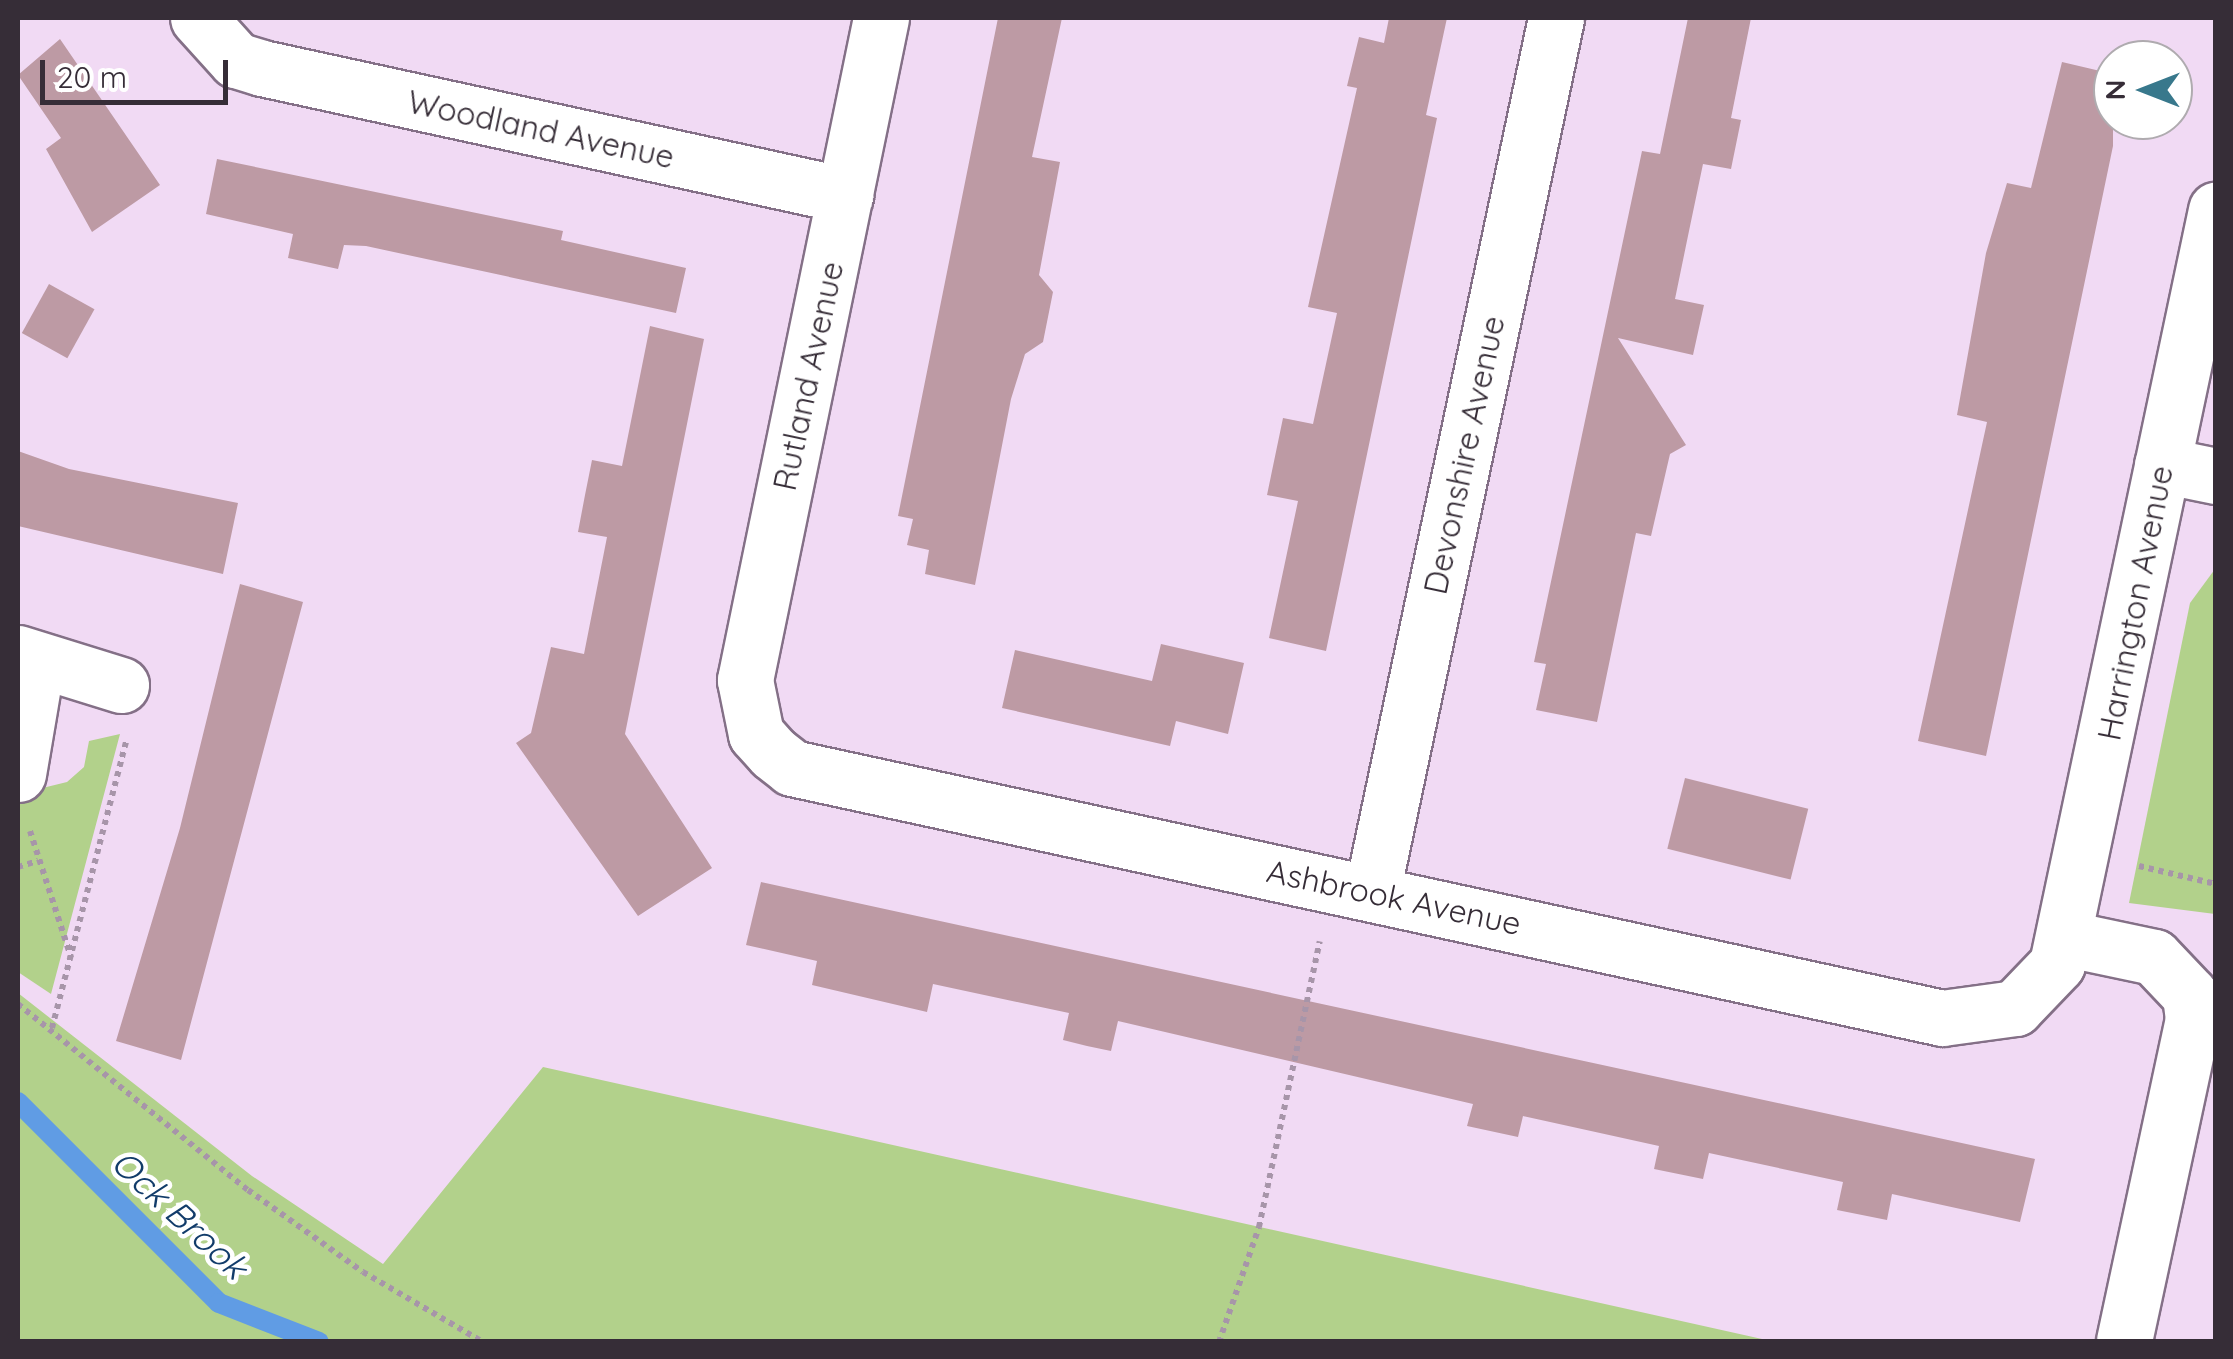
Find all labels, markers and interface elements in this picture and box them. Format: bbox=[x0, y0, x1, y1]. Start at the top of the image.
scale bar bbox=[45, 40, 232, 102]
north arrow bbox=[2093, 40, 2193, 140]
text: 20 m bbox=[57, 58, 127, 96]
text: N bbox=[2097, 80, 2132, 100]
street label: Woodland Avenue bbox=[404, 82, 678, 176]
street label: Rutland Avenue bbox=[765, 258, 851, 494]
street label: Devonshire Avenue bbox=[1416, 312, 1512, 598]
street label: Harrington Avenue bbox=[2090, 462, 2180, 744]
street label: Ashbrook Avenue bbox=[1263, 851, 1525, 943]
water label: Ock Brook bbox=[104, 1141, 256, 1287]

